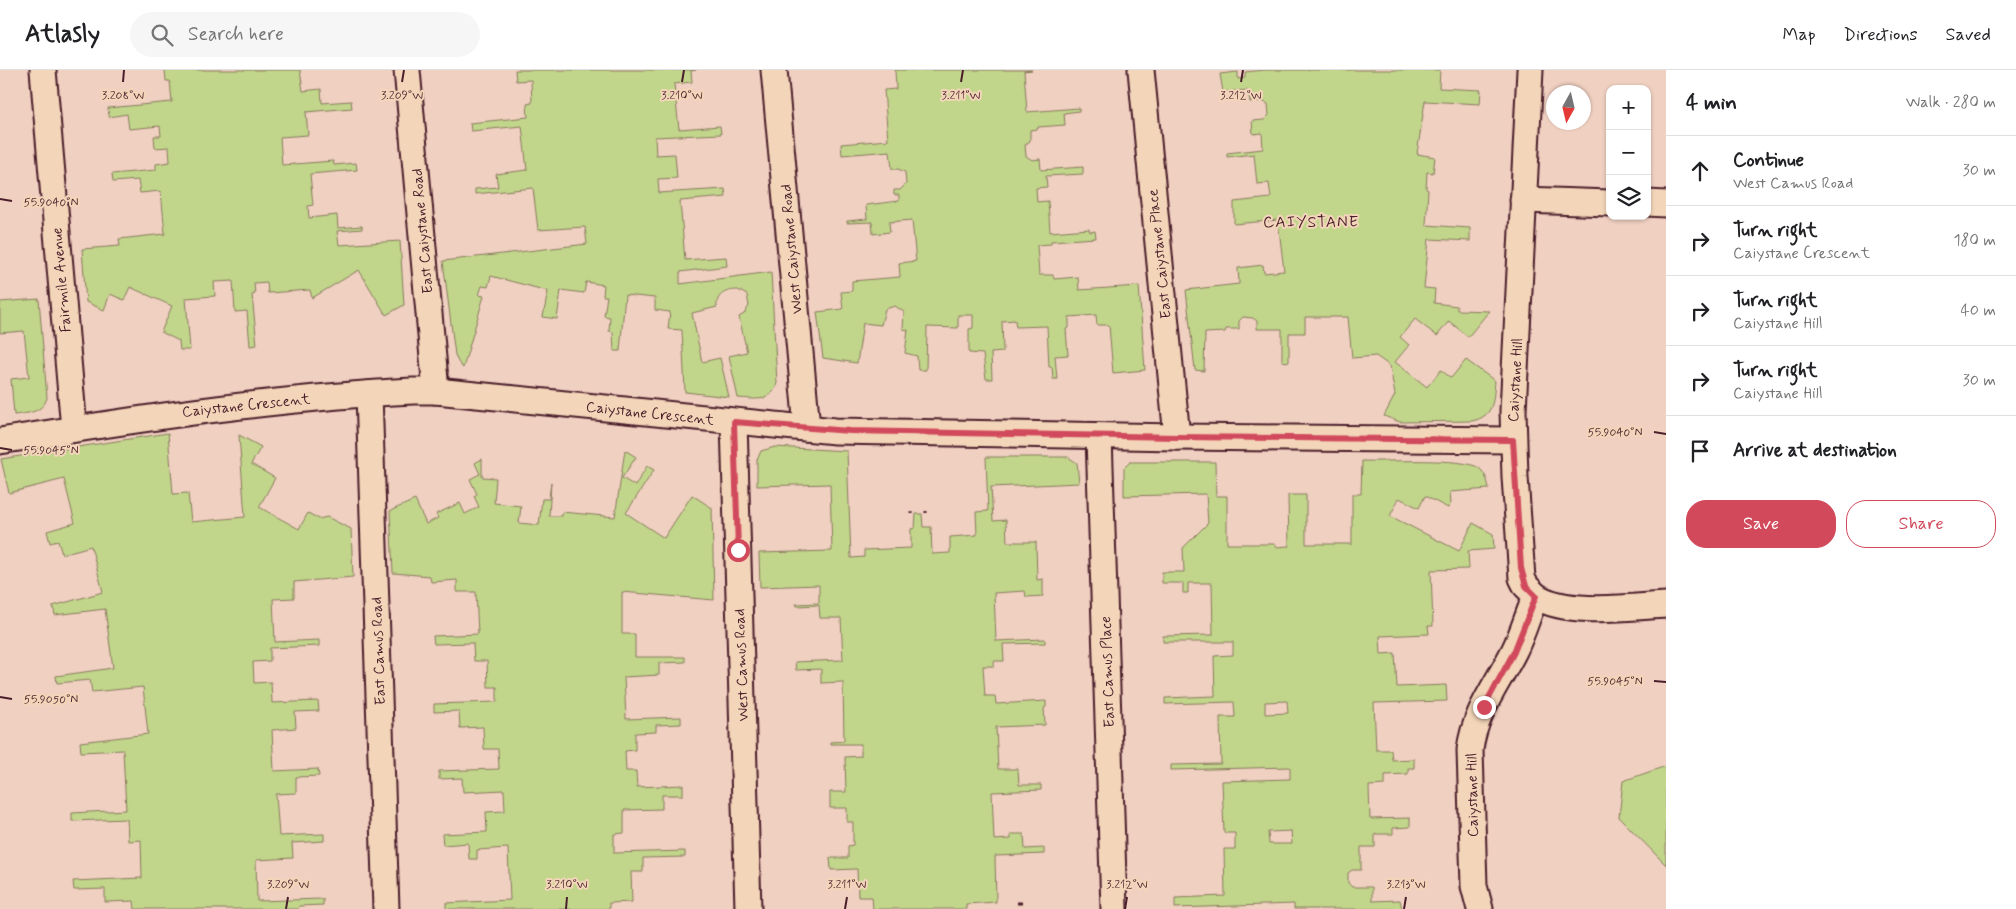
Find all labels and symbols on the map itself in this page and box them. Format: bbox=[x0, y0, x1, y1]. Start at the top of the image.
north arrow bbox=[1546, 85, 1591, 130]
text: 3.208°W bbox=[102, 88, 144, 104]
text: 3.209°W bbox=[381, 88, 423, 104]
text: 3.210°W bbox=[661, 88, 703, 104]
text: 3.211°W bbox=[942, 88, 981, 104]
text: 3.212°W bbox=[1220, 88, 1262, 104]
street label: East Caiystane Road bbox=[408, 167, 438, 295]
street label: West Caiystane Road bbox=[776, 183, 808, 315]
street label: East Caiystane Place bbox=[1143, 188, 1177, 320]
text: 55.9040°N bbox=[24, 195, 79, 211]
district label: CAIYSTANE bbox=[1263, 212, 1359, 233]
street label: Fairmile Avenue bbox=[47, 226, 77, 333]
street label: Caiystane Hill bbox=[1504, 338, 1528, 423]
street label: Caiystane Crescent bbox=[181, 389, 311, 423]
street label: Caiystane Crescent bbox=[585, 397, 715, 431]
text: 55.9040°N bbox=[1588, 425, 1643, 441]
text: 55.9045°N bbox=[23, 443, 79, 459]
route start bbox=[727, 539, 750, 562]
street label: East Camus Road bbox=[367, 596, 391, 705]
street label: West Camus Road bbox=[730, 608, 754, 722]
street label: East Camus Place bbox=[1096, 616, 1120, 728]
text: 55.9045°N bbox=[1587, 674, 1643, 690]
text: 55.9050°N bbox=[24, 692, 78, 708]
route end bbox=[1473, 696, 1496, 719]
street label: Caiystane Hill bbox=[1462, 753, 1484, 837]
text: 3.209°W bbox=[267, 877, 309, 893]
text: 3.210°W bbox=[546, 877, 588, 893]
text: 3.211°W bbox=[828, 877, 867, 893]
text: 3.212°W bbox=[1106, 877, 1148, 893]
text: 3.213°W bbox=[1386, 877, 1426, 893]

